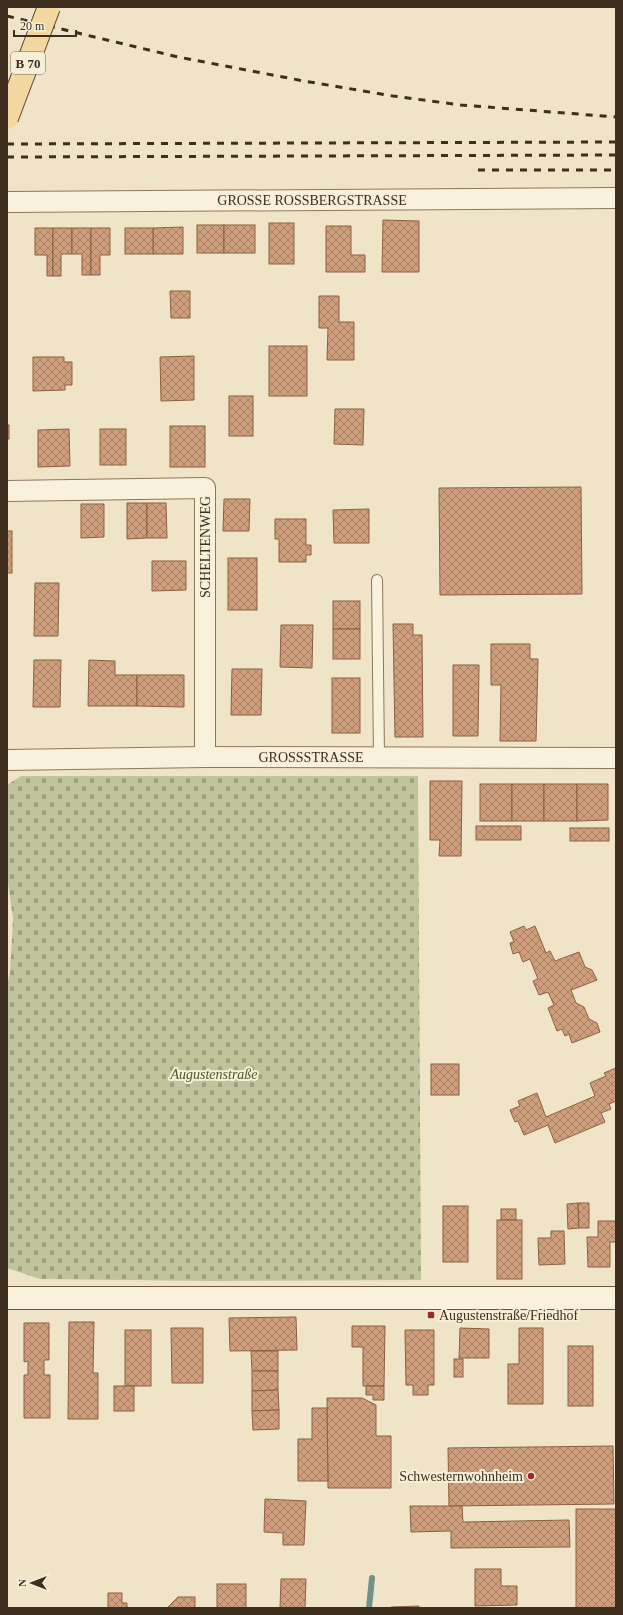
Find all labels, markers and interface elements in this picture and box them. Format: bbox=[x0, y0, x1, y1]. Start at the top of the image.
scale bar bbox=[14, 12, 76, 38]
text: 20 m bbox=[20, 19, 45, 33]
road number: B 70 bbox=[11, 52, 45, 74]
street label: GROSSE ROSSBERGSTRASSE bbox=[217, 193, 407, 208]
street label: SCHELTENWEG bbox=[198, 496, 213, 598]
street label: GROSSSTRASSE bbox=[258, 750, 364, 765]
park label: Augustenstraße bbox=[169, 1067, 258, 1082]
place label: Augustenstraße/Friedhof bbox=[439, 1308, 579, 1323]
marker: Augustenstraße/Friedhof bbox=[426, 1310, 436, 1320]
place label: Schwesternwohnheim bbox=[399, 1469, 523, 1484]
marker: Schwesternwohnheim bbox=[526, 1471, 536, 1481]
north arrow bbox=[12, 1563, 52, 1603]
text: N bbox=[16, 1579, 28, 1587]

